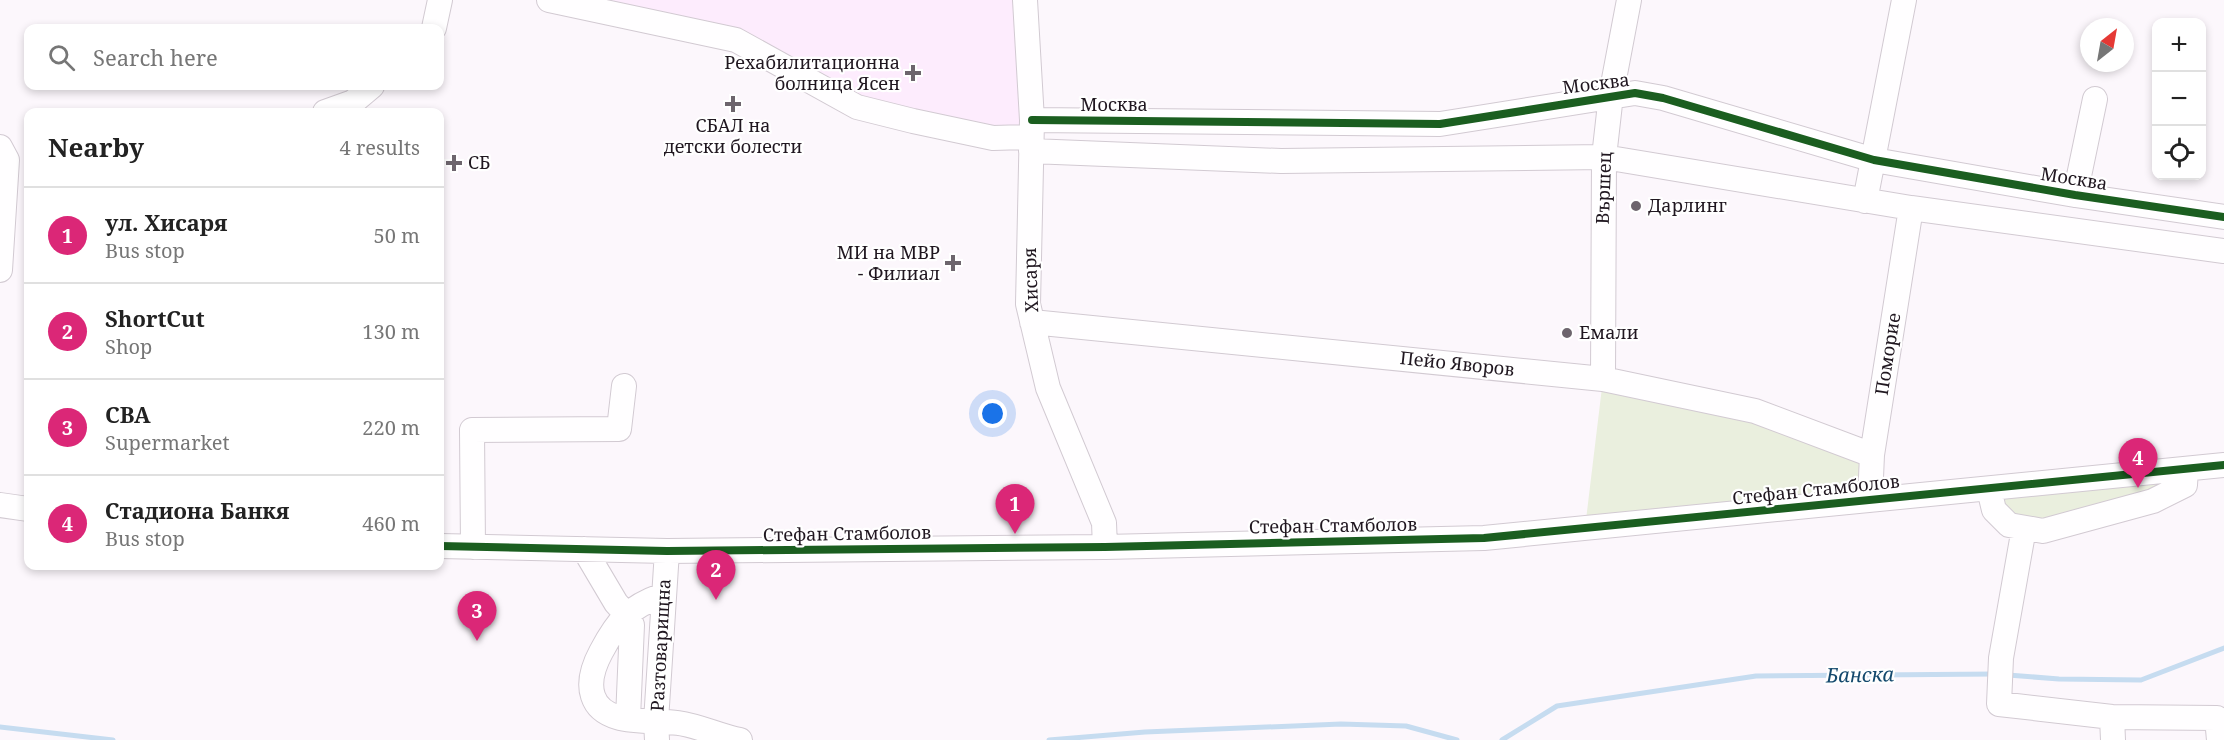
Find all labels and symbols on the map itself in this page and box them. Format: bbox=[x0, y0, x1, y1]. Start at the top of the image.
north arrow bbox=[2080, 18, 2134, 72]
place label: Рехабилитационна болница Ясен bbox=[724, 50, 900, 95]
marker: Рехабилитационна болница Ясен bbox=[904, 64, 922, 82]
street label: Москва bbox=[1561, 67, 1631, 99]
street label: Москва bbox=[1080, 92, 1148, 116]
marker: СБАЛ на детски болести bbox=[724, 95, 742, 113]
place label: СБАЛ на детски болести bbox=[664, 113, 802, 158]
place label: СБ bbox=[468, 150, 490, 174]
street label: Вършец bbox=[1590, 151, 1616, 225]
marker: СБ bbox=[445, 154, 463, 172]
street label: Москва bbox=[2039, 161, 2109, 195]
place label: Дарлинг bbox=[1648, 193, 1727, 217]
marker: Дарлинг bbox=[1629, 199, 1643, 213]
place label: МИ на МВР - Филиал bbox=[837, 240, 940, 285]
street label: Хисаря bbox=[1017, 247, 1043, 313]
marker: МИ на МВР - Филиал bbox=[944, 254, 962, 272]
street label: Поморие bbox=[1869, 311, 1905, 397]
place label: Емали bbox=[1579, 320, 1639, 344]
marker: Емали bbox=[1560, 326, 1574, 340]
street label: Пейо Яворов bbox=[1399, 345, 1516, 381]
your location bbox=[978, 399, 1007, 428]
pin: 4 bbox=[2118, 438, 2158, 488]
street label: Стефан Стамболов bbox=[1731, 468, 1901, 510]
pin: 1 bbox=[996, 484, 1034, 534]
street label: Стефан Стамболов bbox=[1249, 512, 1417, 538]
street label: Стефан Стамболов bbox=[763, 520, 931, 546]
pin: 2 bbox=[696, 550, 736, 600]
street label: Разтоварищна bbox=[645, 578, 675, 712]
pin: 3 bbox=[458, 592, 496, 641]
water label: Банска bbox=[1825, 660, 1894, 689]

